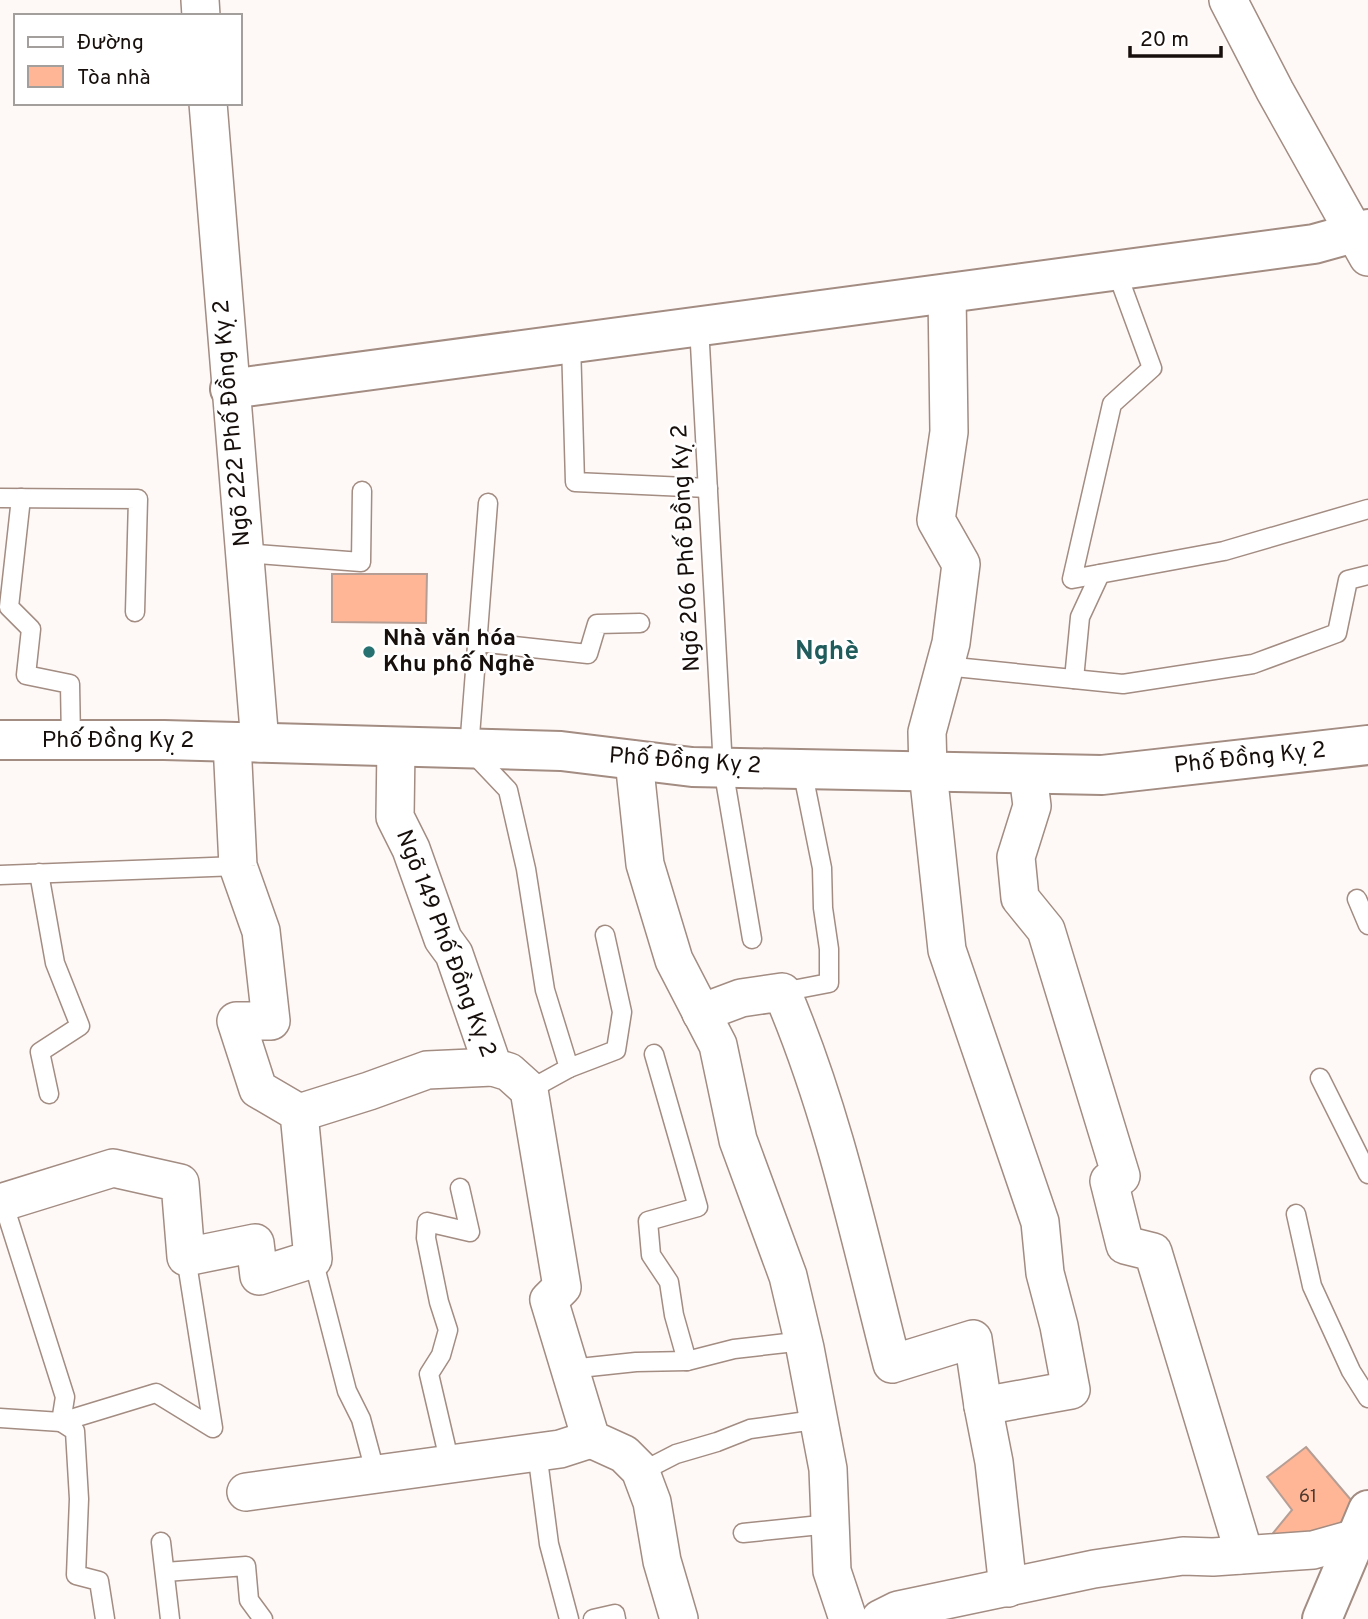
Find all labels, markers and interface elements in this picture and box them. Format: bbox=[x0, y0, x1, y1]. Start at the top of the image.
legend bbox=[14, 14, 242, 105]
scale bar bbox=[1130, 14, 1221, 58]
text: 20 m bbox=[1140, 27, 1189, 54]
text: Đường bbox=[77, 30, 144, 57]
text: Tòa nhà bbox=[77, 65, 151, 92]
street label: Ngõ 222 Phố Đồng Kỵ 2 bbox=[207, 298, 258, 548]
street label: Ngõ 206 Phố Đồng Kỵ 2 bbox=[665, 423, 708, 673]
place label: Nhà văn hóa Khu phố Nghè bbox=[383, 625, 535, 680]
district label: Nghè bbox=[795, 636, 859, 669]
marker: Nhà văn hóa Khu phố Nghè bbox=[361, 644, 377, 660]
street label: Phố Đồng Kỵ 2 bbox=[42, 726, 194, 756]
street label: Phố Đồng Kỵ 2 bbox=[1172, 736, 1327, 781]
street label: Phố Đồng Kỵ 2 bbox=[608, 741, 762, 782]
street label: Ngõ 149 Phố Đồng Kỵ 2 bbox=[388, 826, 503, 1062]
house number: 61 bbox=[1299, 1485, 1317, 1509]

